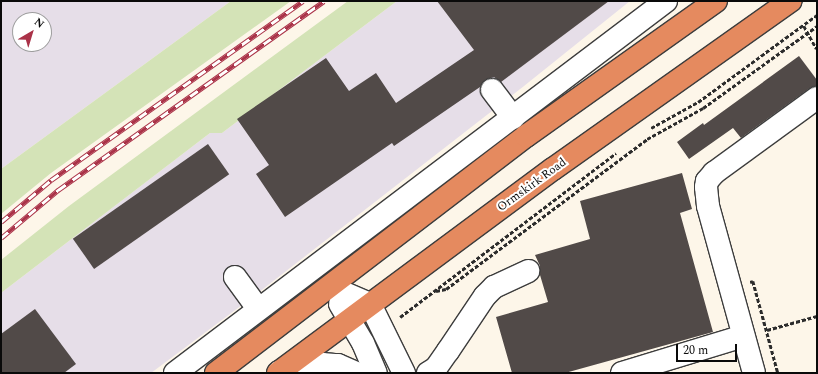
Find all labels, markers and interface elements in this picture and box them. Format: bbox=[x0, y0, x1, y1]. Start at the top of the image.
north arrow bbox=[12, 12, 52, 52]
text: N bbox=[30, 13, 48, 32]
street label: Ormskirk Road bbox=[495, 155, 569, 215]
scale bar bbox=[678, 336, 739, 362]
text: 20 m bbox=[683, 341, 708, 360]

